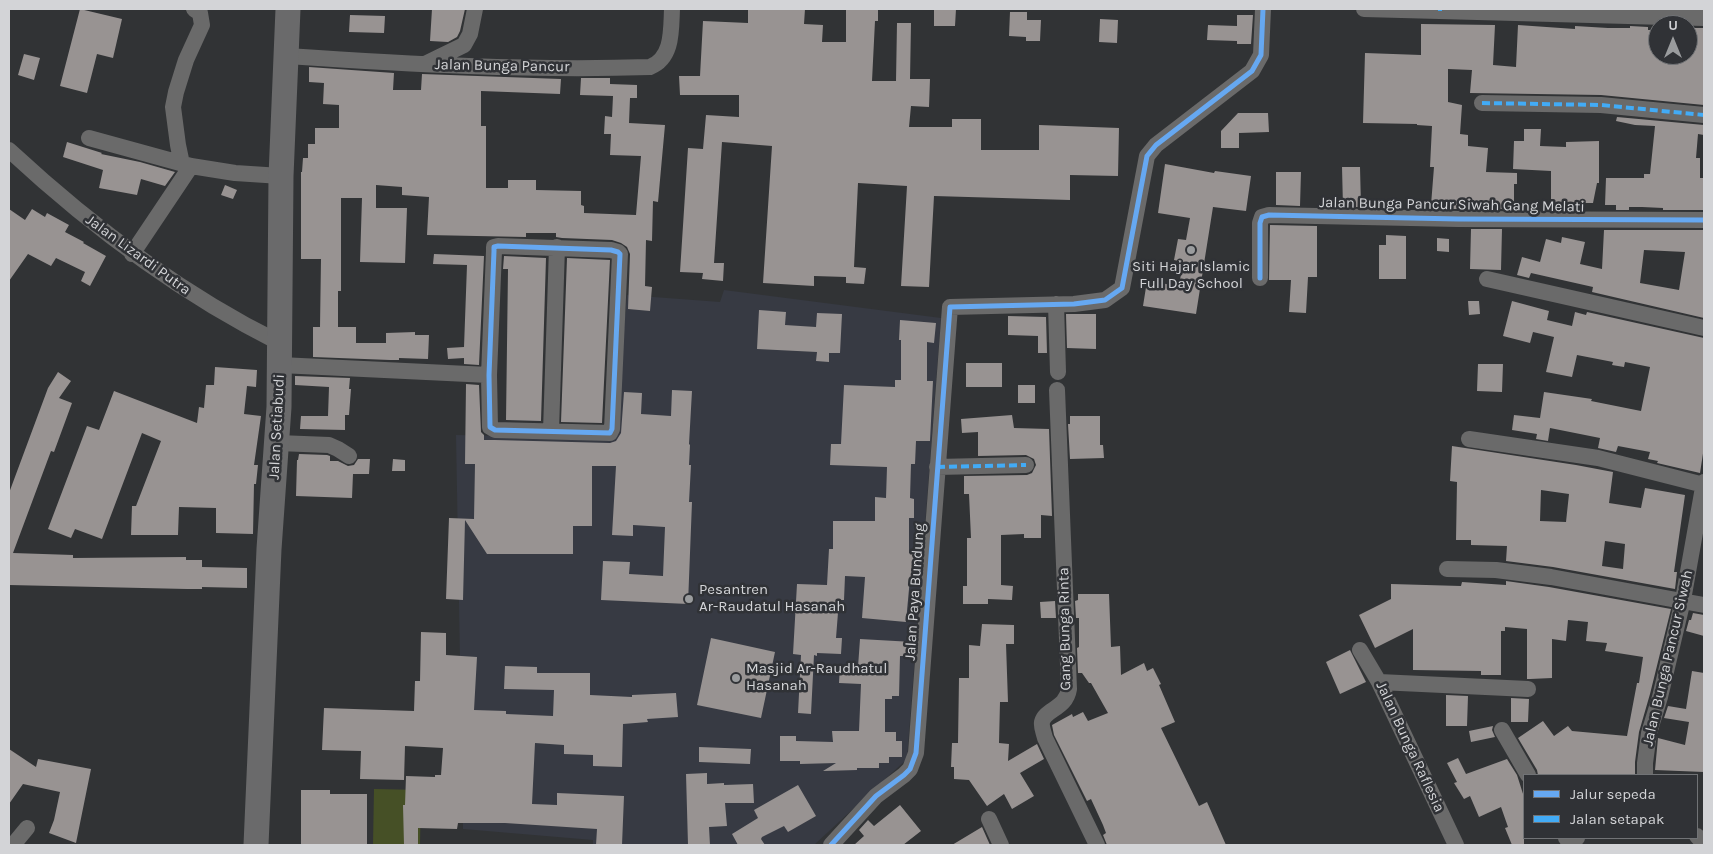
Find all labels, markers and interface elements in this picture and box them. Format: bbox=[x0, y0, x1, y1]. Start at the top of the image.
north arrow bbox=[1648, 15, 1698, 65]
text: U bbox=[1668, 17, 1678, 34]
street label: Jalan Bunga Pancur bbox=[434, 56, 570, 76]
street label: Jalan Bunga Pancur Siwah Gang Melati bbox=[1319, 194, 1585, 216]
street label: Jalan Lizardi Putra bbox=[82, 211, 194, 299]
marker: Siti Hajar Islamic Full Day School bbox=[1185, 244, 1197, 256]
place label: Siti Hajar Islamic Full Day School bbox=[1132, 258, 1250, 293]
street label: Jalan Setiabudi bbox=[265, 374, 289, 480]
street label: Jalan Paya Bundung bbox=[901, 523, 929, 661]
street label: Gang Bunga Rinta bbox=[1055, 567, 1075, 691]
street label: Jalan Bunga Pancur Siwah bbox=[1639, 568, 1697, 748]
place label: Pesantren Ar-Raudatul Hasanah bbox=[699, 581, 845, 616]
marker: Pesantren Ar-Raudatul Hasanah bbox=[683, 593, 695, 605]
place label: Masjid Ar-Raudhatul Hasanah bbox=[746, 660, 887, 695]
marker: Masjid Ar-Raudhatul Hasanah bbox=[730, 672, 742, 684]
street label: Jalan Bunga Raflesia bbox=[1372, 679, 1448, 815]
legend bbox=[1523, 774, 1698, 839]
text: Jalur sepeda bbox=[1570, 785, 1656, 803]
text: Jalan setapak bbox=[1570, 810, 1664, 828]

